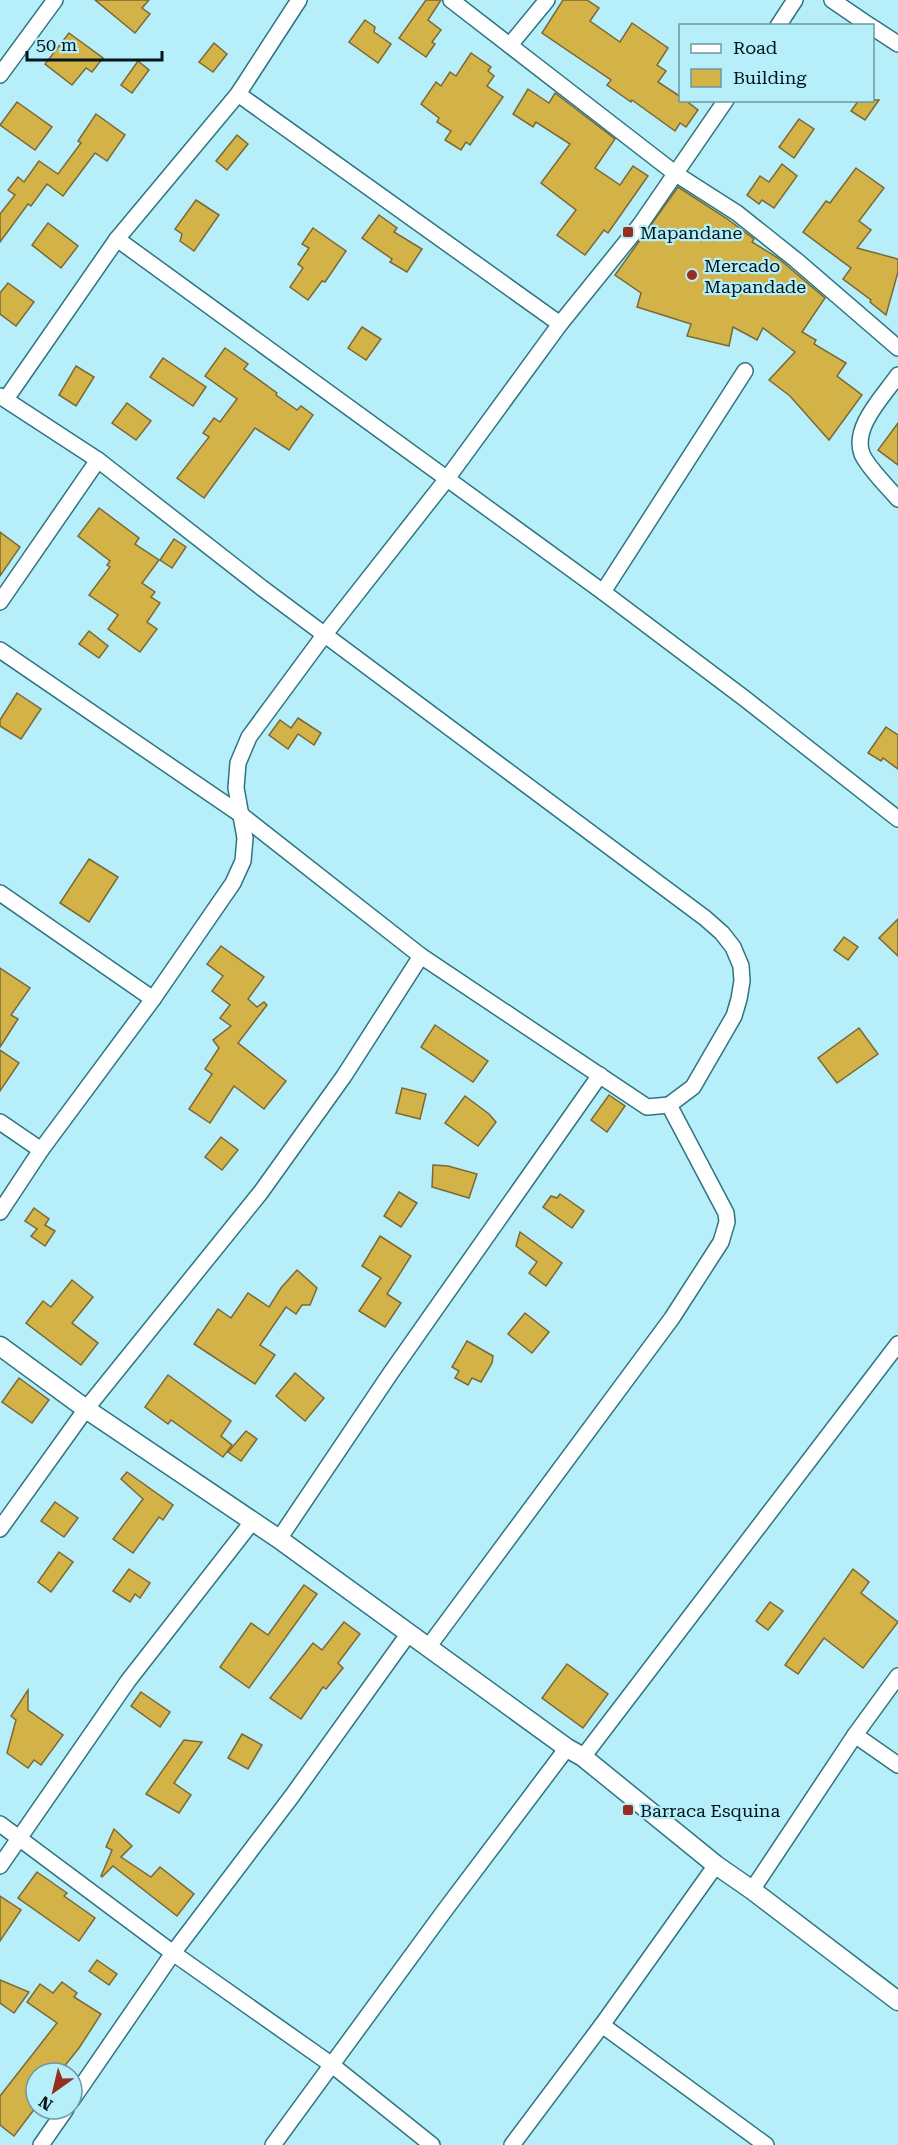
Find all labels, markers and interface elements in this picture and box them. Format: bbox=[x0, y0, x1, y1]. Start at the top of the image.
scale bar bbox=[27, 24, 162, 62]
legend bbox=[679, 24, 874, 102]
text: 50 m bbox=[36, 34, 77, 55]
text: Road bbox=[733, 37, 778, 58]
text: Building bbox=[733, 67, 807, 88]
place label: Mapandane bbox=[640, 222, 743, 243]
marker: Mapandane bbox=[621, 225, 635, 239]
place label: Mercado Mapandade bbox=[704, 255, 806, 297]
marker: Mercado Mapandade bbox=[685, 268, 699, 282]
place label: Barraca Esquina bbox=[640, 1800, 780, 1821]
marker: Barraca Esquina bbox=[621, 1803, 635, 1817]
north arrow bbox=[24, 2061, 84, 2121]
text: N bbox=[35, 2092, 56, 2114]

